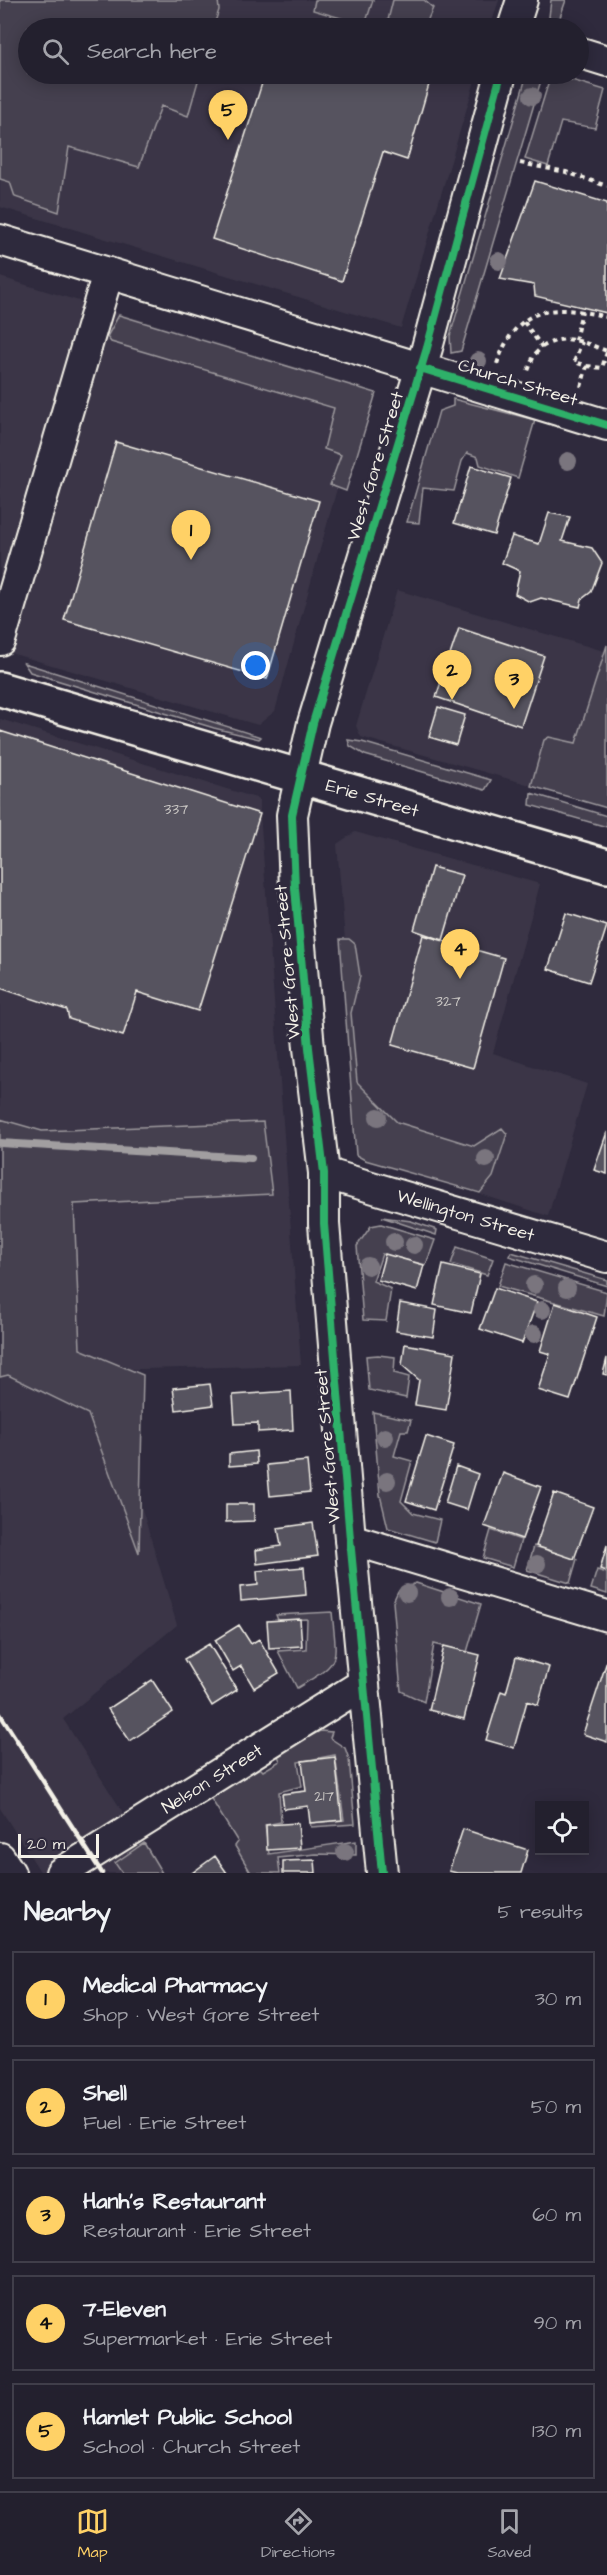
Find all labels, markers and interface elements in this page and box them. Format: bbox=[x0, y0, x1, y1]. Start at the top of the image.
search box bbox=[18, 18, 589, 84]
icon: search bbox=[39, 35, 72, 68]
text: Search here bbox=[87, 36, 217, 67]
pin: 5 bbox=[208, 90, 248, 140]
street label: Church Street bbox=[455, 352, 581, 413]
street label: West Gore Street bbox=[341, 388, 410, 544]
pin: 1 bbox=[172, 510, 210, 560]
pin: 2 bbox=[432, 650, 472, 700]
your location bbox=[241, 651, 270, 680]
pin: 3 bbox=[494, 660, 534, 709]
street label: Erie Street bbox=[323, 773, 423, 824]
house number: 337 bbox=[164, 799, 188, 820]
street label: West Gore Street bbox=[268, 883, 307, 1040]
pin: 4 bbox=[440, 930, 480, 979]
house number: 327 bbox=[435, 991, 461, 1012]
street label: Wellington Street bbox=[394, 1183, 538, 1248]
street label: West Gore Street bbox=[308, 1367, 347, 1524]
street label: Nelson Street bbox=[157, 1738, 268, 1820]
house number: 217 bbox=[314, 1786, 334, 1807]
map controls bbox=[535, 1801, 589, 1855]
button: locate bbox=[535, 1801, 589, 1855]
scale bar bbox=[18, 1831, 99, 1858]
text: 20 m bbox=[27, 1833, 65, 1855]
text: Nearby bbox=[24, 1894, 111, 1930]
text: 5 results bbox=[498, 1898, 583, 1926]
text: Medical Pharmacy bbox=[83, 1970, 268, 2001]
text: 1 bbox=[44, 1985, 47, 2013]
text: 30 m bbox=[535, 1985, 581, 2013]
text: Shop · West Gore Street bbox=[83, 2001, 319, 2029]
text: Shell bbox=[83, 2078, 127, 2109]
text: 2 bbox=[40, 2093, 51, 2121]
text: 50 m bbox=[531, 2093, 581, 2121]
text: Fuel · Erie Street bbox=[83, 2109, 246, 2137]
text: Hanh's Restaurant bbox=[83, 2186, 266, 2217]
text: 3 bbox=[40, 2201, 51, 2229]
text: 60 m bbox=[532, 2201, 581, 2229]
text: Restaurant · Erie Street bbox=[83, 2217, 311, 2245]
text: 7-Eleven bbox=[83, 2294, 166, 2325]
text: 4 bbox=[39, 2309, 52, 2337]
text: 90 m bbox=[533, 2309, 581, 2337]
text: Supermarket · Erie Street bbox=[83, 2325, 332, 2353]
text: Hamlet Public School bbox=[83, 2402, 292, 2433]
text: 5 bbox=[38, 2417, 53, 2445]
text: 130 m bbox=[532, 2417, 581, 2445]
text: School · Church Street bbox=[83, 2433, 300, 2461]
tab: Map bbox=[76, 2505, 109, 2563]
tab: Directions bbox=[261, 2505, 335, 2563]
tab: Saved bbox=[487, 2505, 531, 2563]

